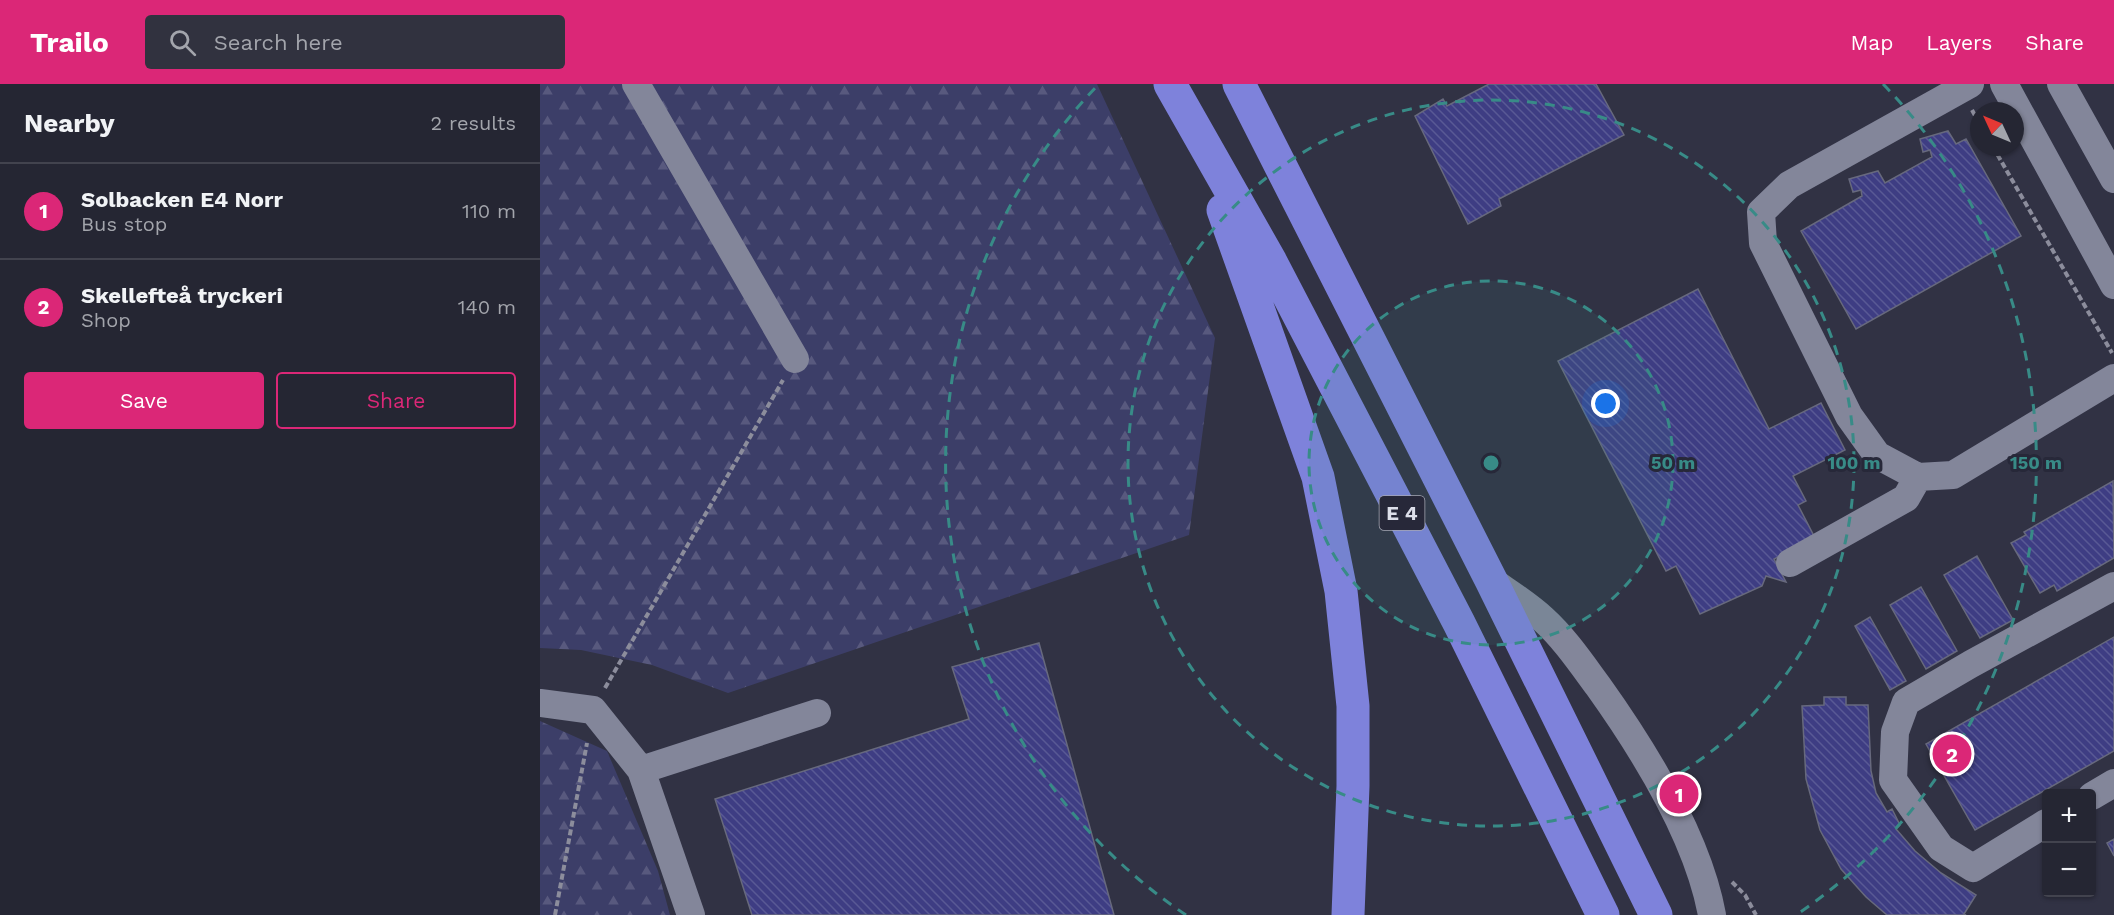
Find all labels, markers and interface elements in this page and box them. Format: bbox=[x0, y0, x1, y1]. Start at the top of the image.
search box bbox=[145, 15, 565, 69]
text: Trailo bbox=[30, 26, 109, 59]
icon: search bbox=[166, 26, 199, 59]
text: Search here bbox=[214, 30, 343, 55]
text: Map bbox=[1850, 30, 1893, 55]
text: Layers bbox=[1926, 30, 1992, 55]
text: Share bbox=[2025, 30, 2084, 55]
north arrow bbox=[1970, 102, 2024, 156]
text: Nearby bbox=[24, 108, 115, 138]
text: 2 results bbox=[431, 111, 516, 135]
text: Solbacken E4 Norr bbox=[81, 187, 283, 212]
text: 1 bbox=[39, 199, 48, 223]
text: 110 m bbox=[462, 199, 516, 223]
text: Bus stop bbox=[81, 212, 167, 236]
text: Skellefteå tryckeri bbox=[81, 283, 283, 308]
text: 2 bbox=[38, 295, 49, 319]
text: 140 m bbox=[458, 295, 516, 319]
text: Shop bbox=[81, 308, 131, 332]
button: Save bbox=[24, 372, 264, 429]
button: Share bbox=[276, 372, 516, 429]
your location bbox=[1591, 389, 1620, 418]
text: 50 m bbox=[1651, 452, 1695, 473]
text: 100 m bbox=[1827, 452, 1881, 473]
text: 150 m bbox=[2010, 452, 2062, 473]
centre of rings bbox=[1481, 453, 1501, 473]
road number: E 4 bbox=[1380, 496, 1424, 530]
pin: 2 bbox=[1932, 732, 1972, 776]
pin: 1 bbox=[1660, 772, 1698, 816]
map controls bbox=[2042, 789, 2096, 897]
button: + bbox=[2042, 789, 2096, 843]
button: − bbox=[2042, 843, 2096, 897]

